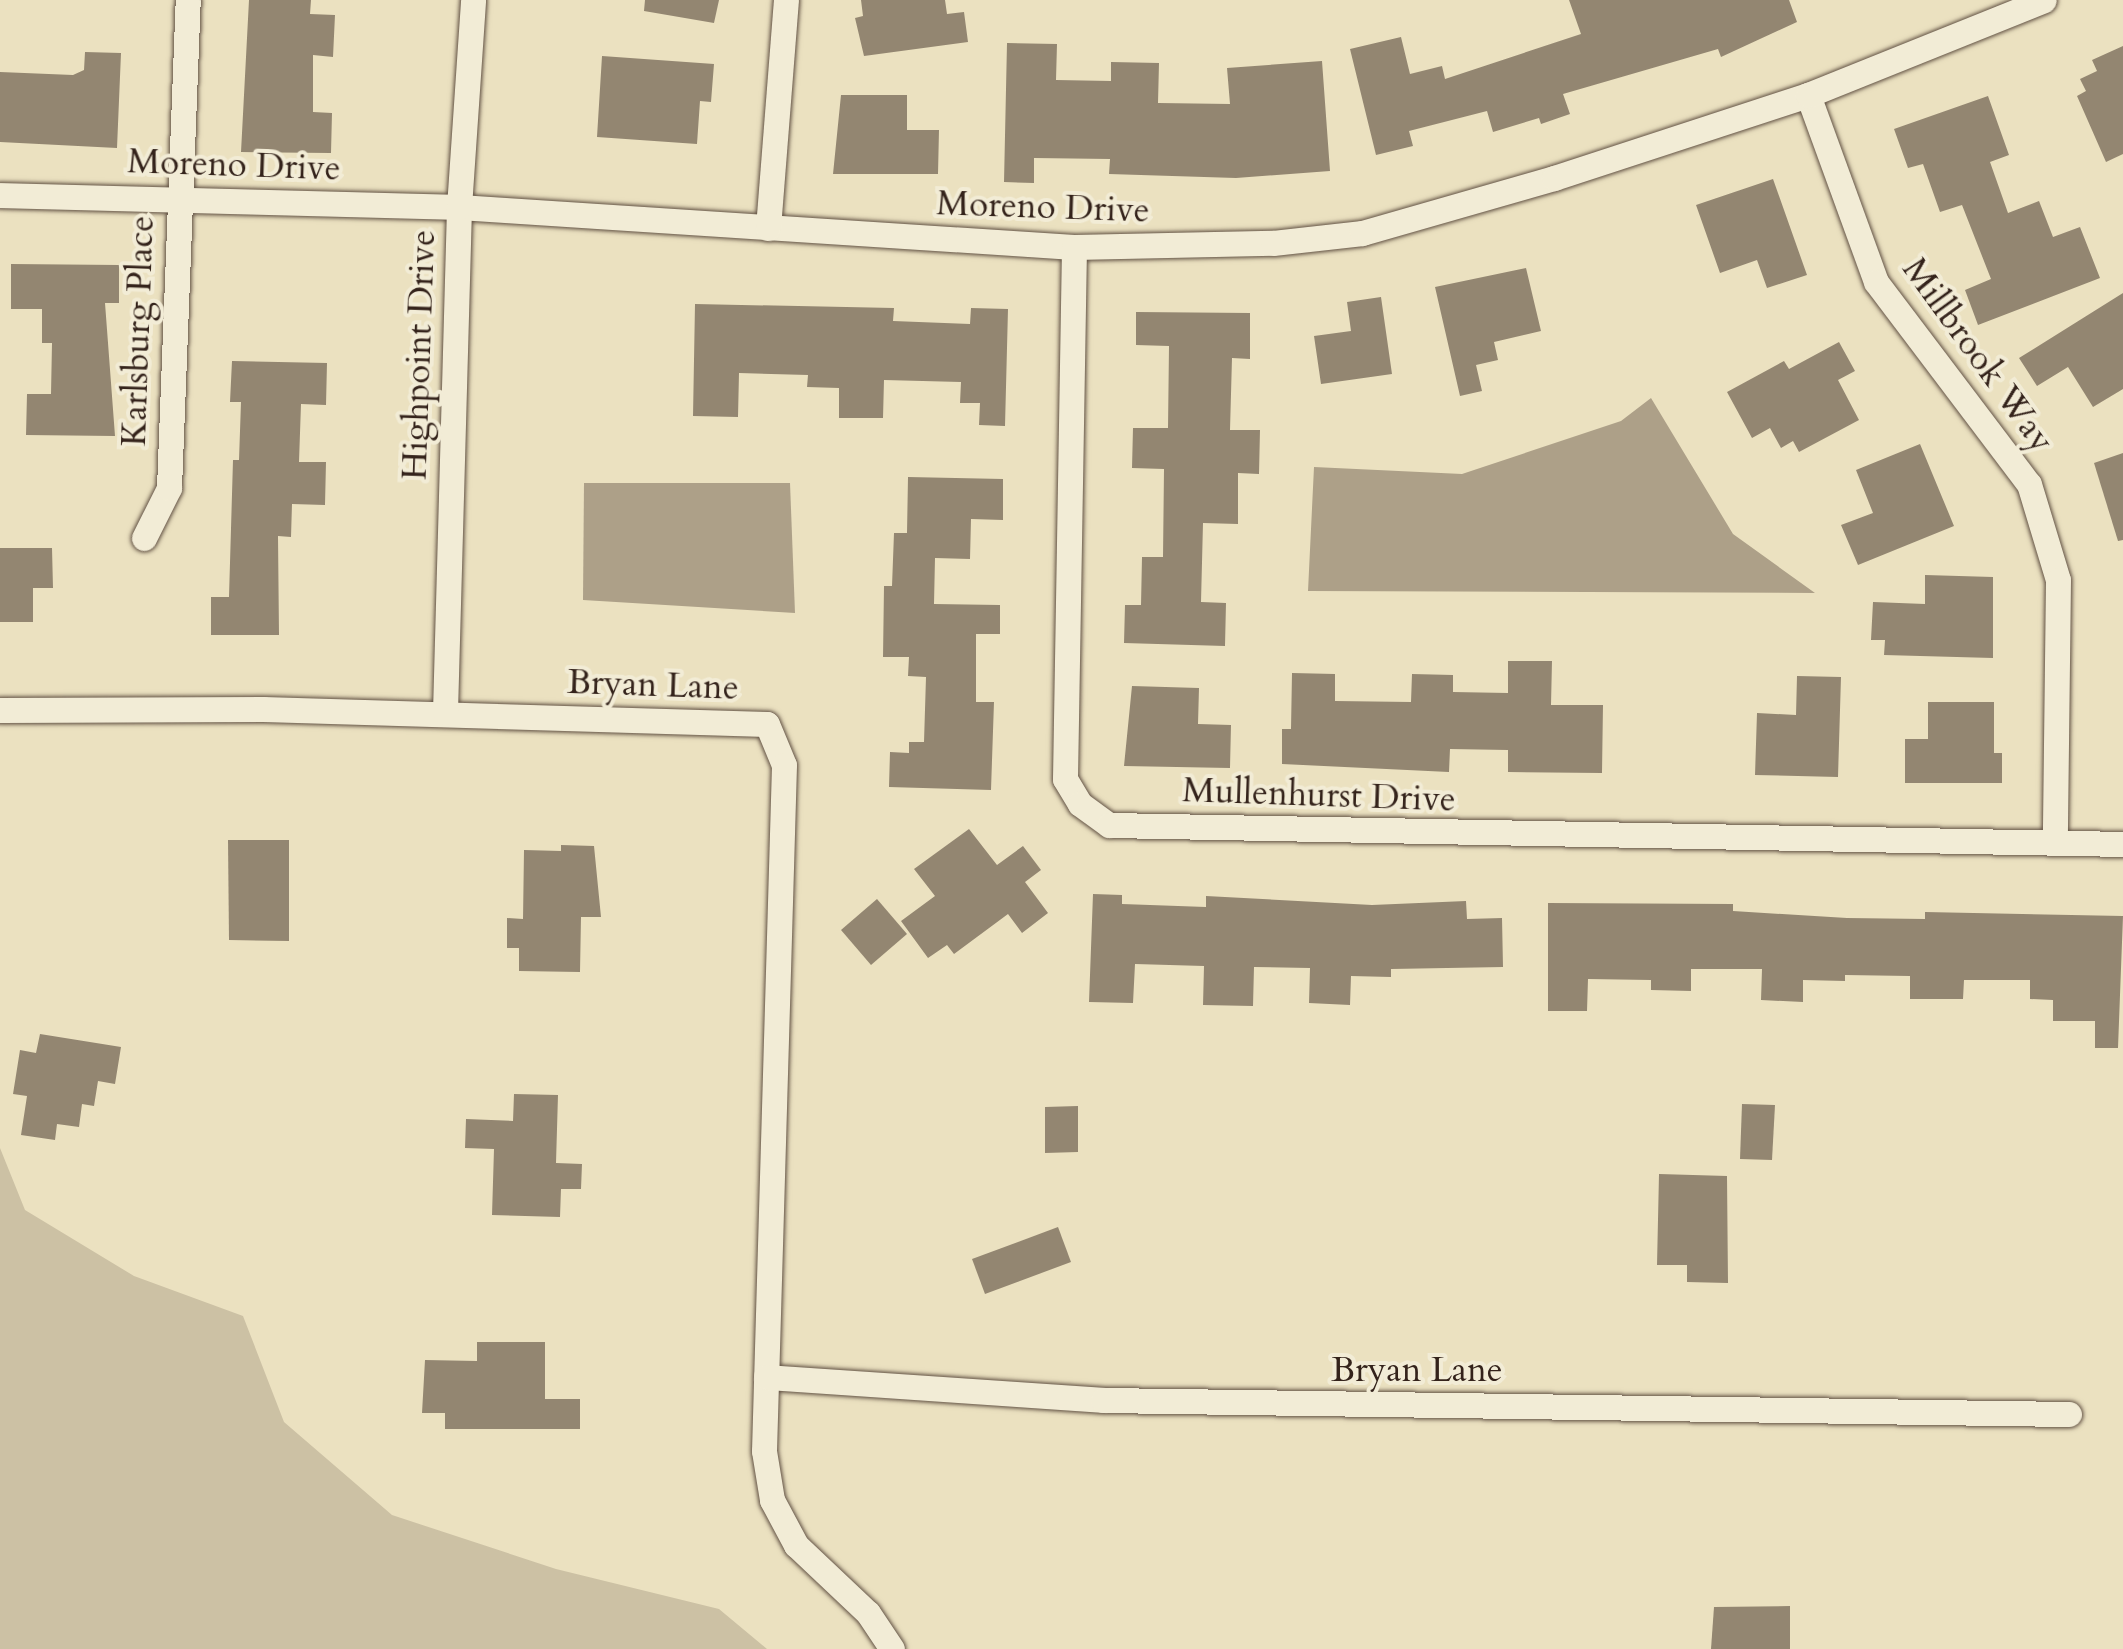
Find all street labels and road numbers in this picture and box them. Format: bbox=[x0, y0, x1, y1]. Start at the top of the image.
street label: Moreno Drive bbox=[127, 140, 341, 190]
street label: Moreno Drive bbox=[936, 182, 1150, 232]
street label: Karlsburg Place bbox=[113, 215, 163, 447]
street label: Highpoint Drive bbox=[394, 229, 444, 481]
street label: Millbrook Way bbox=[1893, 249, 2063, 461]
street label: Bryan Lane bbox=[567, 661, 739, 709]
street label: Mullenhurst Drive bbox=[1181, 769, 1457, 821]
street label: Bryan Lane bbox=[1331, 1349, 1503, 1391]

